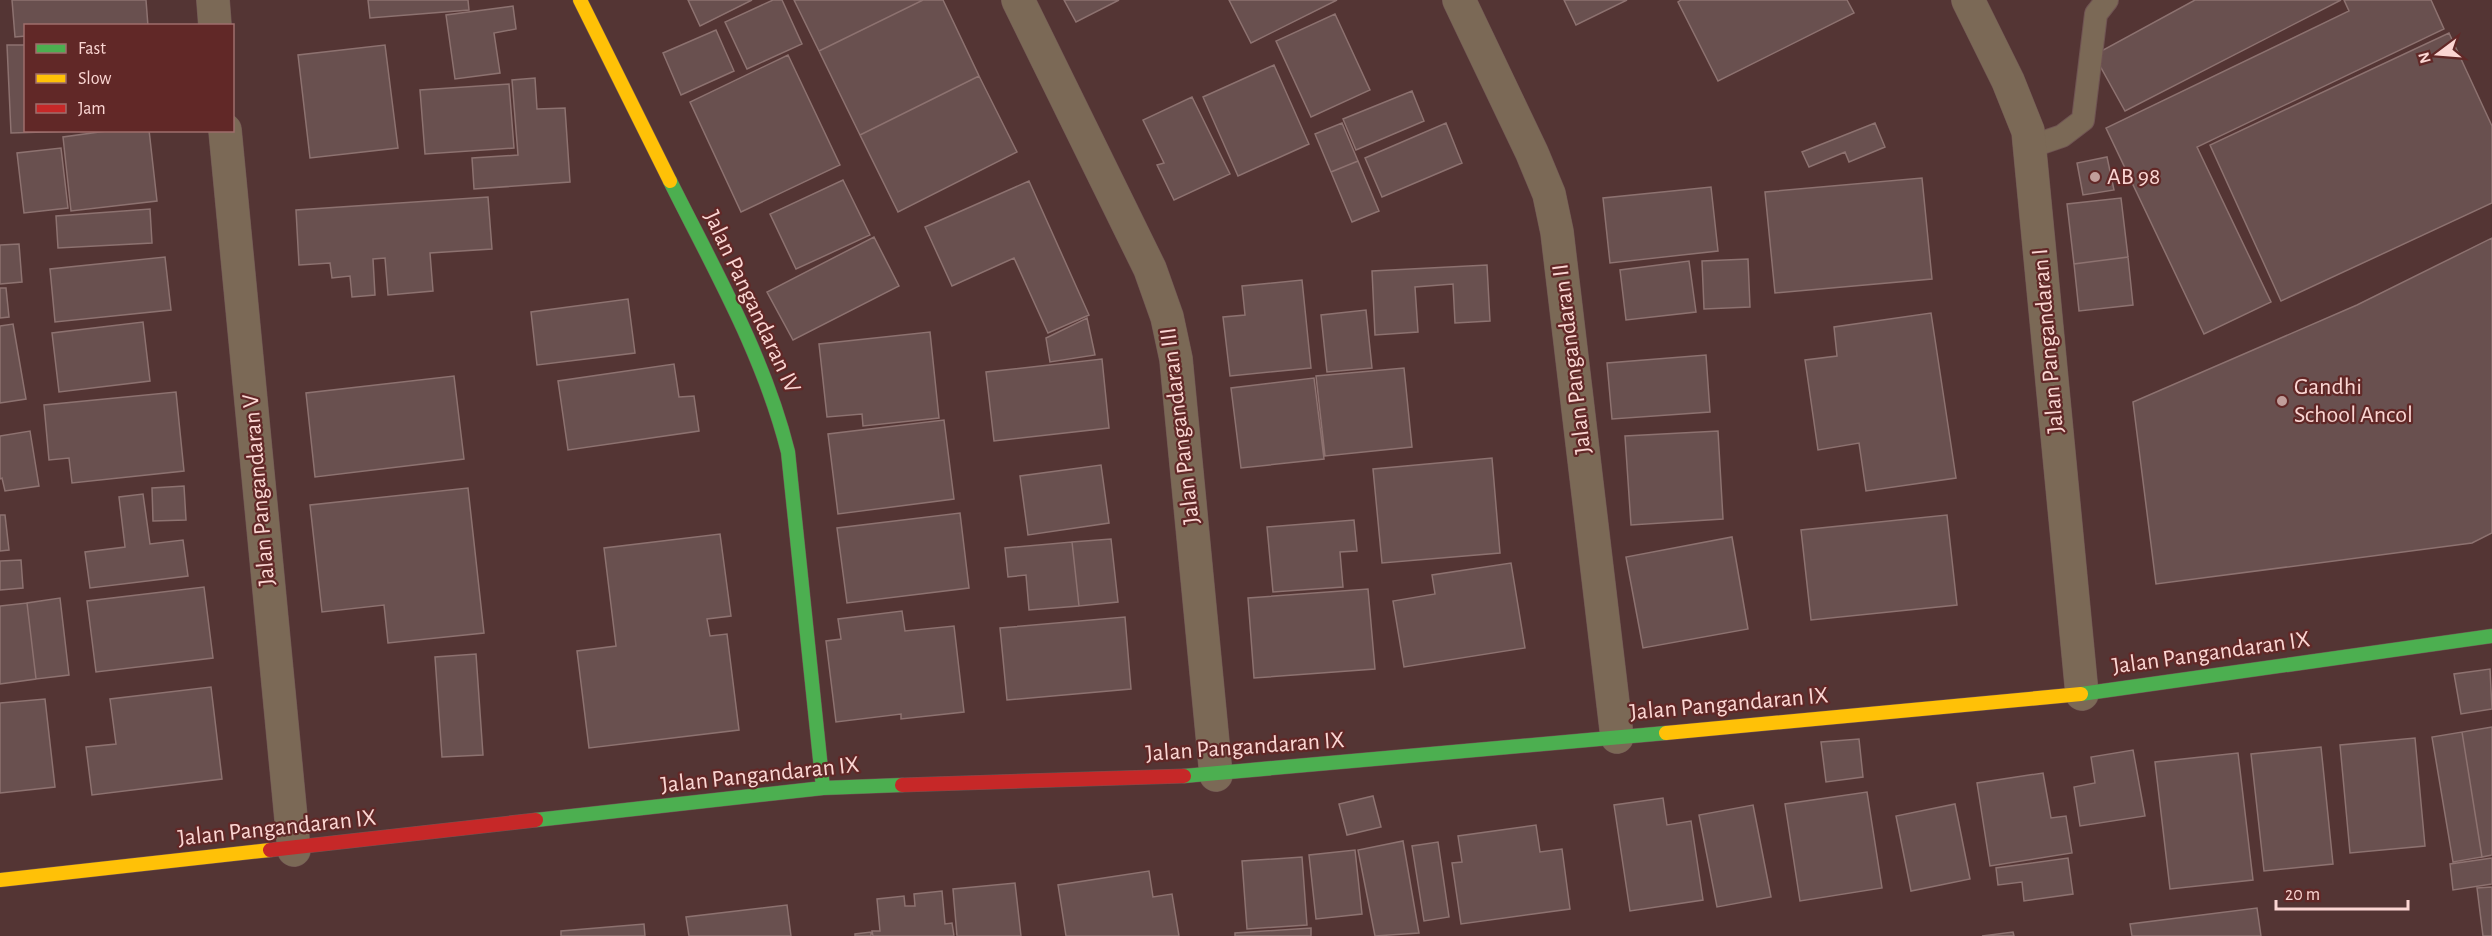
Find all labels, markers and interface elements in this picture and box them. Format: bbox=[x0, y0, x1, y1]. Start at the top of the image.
legend bbox=[24, 24, 234, 132]
north arrow bbox=[2408, 24, 2468, 84]
text: Fast bbox=[78, 40, 106, 58]
text: N bbox=[2415, 50, 2434, 65]
text: Slow bbox=[78, 70, 111, 88]
text: Jam bbox=[78, 100, 106, 118]
place label: AB 98 bbox=[2107, 165, 2160, 189]
marker: AB 98 bbox=[2088, 170, 2102, 184]
street label: Jalan Pangandaran IV bbox=[699, 207, 805, 397]
street label: Jalan Pangandaran I bbox=[2028, 248, 2068, 434]
street label: Jalan Pangandaran II bbox=[1548, 262, 1596, 456]
street label: Jalan Pangandaran III bbox=[1156, 326, 1204, 526]
place label: Gandhi School Ancol bbox=[2294, 375, 2413, 427]
street label: Jalan Pangandaran V bbox=[239, 393, 279, 587]
marker: Gandhi School Ancol bbox=[2275, 394, 2289, 408]
street label: Jalan Pangandaran IX bbox=[2111, 627, 2311, 679]
street label: Jalan Pangandaran IX bbox=[1629, 683, 1829, 725]
street label: Jalan Pangandaran IX bbox=[1145, 728, 1345, 766]
street label: Jalan Pangandaran IX bbox=[660, 753, 860, 797]
street label: Jalan Pangandaran IX bbox=[177, 806, 377, 850]
scale bar bbox=[2276, 873, 2408, 911]
text: 20 m bbox=[2285, 886, 2320, 904]

